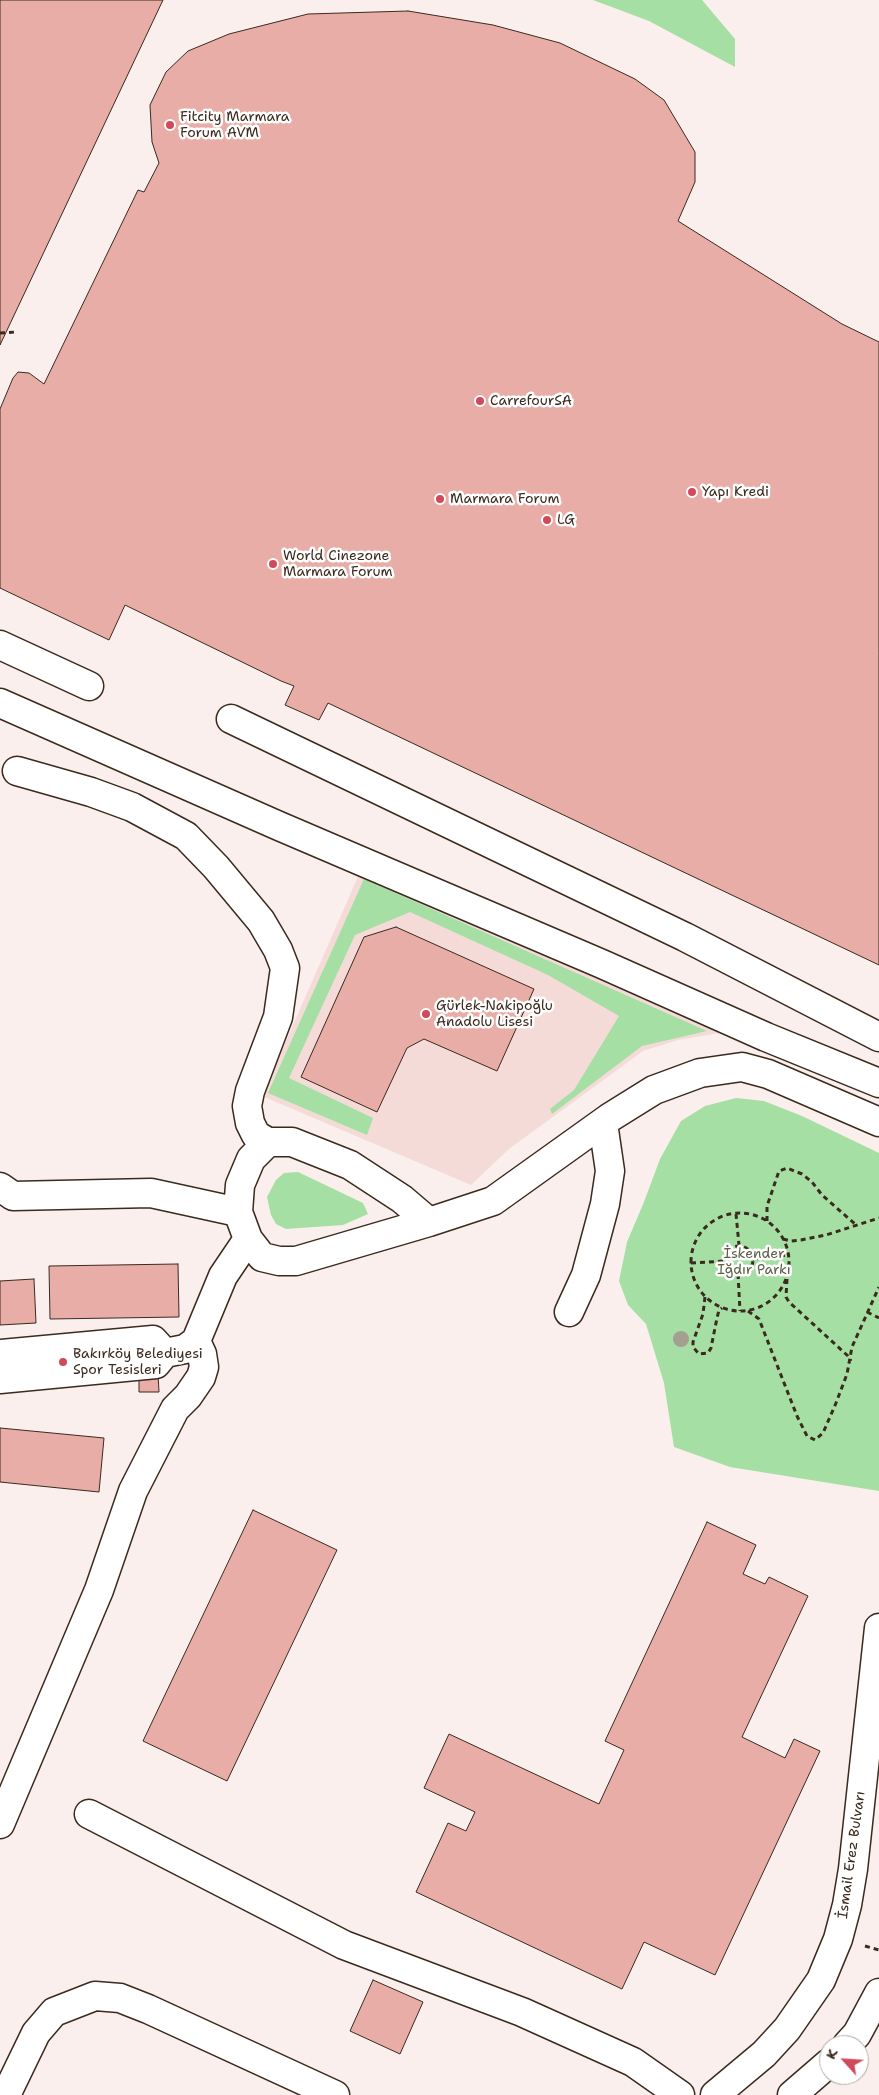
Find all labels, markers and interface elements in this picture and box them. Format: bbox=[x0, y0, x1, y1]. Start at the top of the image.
place label: Fitcity Marmara Forum AVM bbox=[180, 109, 289, 142]
marker: Fitcity Marmara Forum AVM bbox=[164, 119, 176, 131]
place label: CarrefourSA bbox=[490, 393, 572, 409]
marker: CarrefourSA bbox=[474, 395, 486, 407]
place label: Yapı Kredi bbox=[702, 484, 769, 500]
marker: Yapı Kredi bbox=[686, 486, 698, 498]
place label: Marmara Forum bbox=[450, 491, 560, 507]
marker: Marmara Forum bbox=[434, 493, 446, 505]
place label: LG bbox=[557, 512, 575, 528]
marker: LG bbox=[541, 514, 553, 526]
place label: World Cinezone Marmara Forum bbox=[283, 548, 393, 580]
marker: World Cinezone Marmara Forum bbox=[267, 558, 279, 570]
place label: Gürlek-Nakipoğlu Anadolu Lisesi bbox=[436, 998, 553, 1030]
marker: Gürlek-Nakipoğlu Anadolu Lisesi bbox=[420, 1008, 432, 1020]
park label: İskender Iğdır Parkı bbox=[717, 1246, 791, 1278]
place label: Bakırköy Belediyesi Spor Tesisleri bbox=[73, 1346, 203, 1378]
marker: Bakırköy Belediyesi Spor Tesisleri bbox=[57, 1356, 69, 1368]
street label: İsmail Erez Bulvarı bbox=[835, 1790, 869, 1920]
north arrow bbox=[819, 2035, 869, 2085]
text: K bbox=[821, 2046, 842, 2062]

